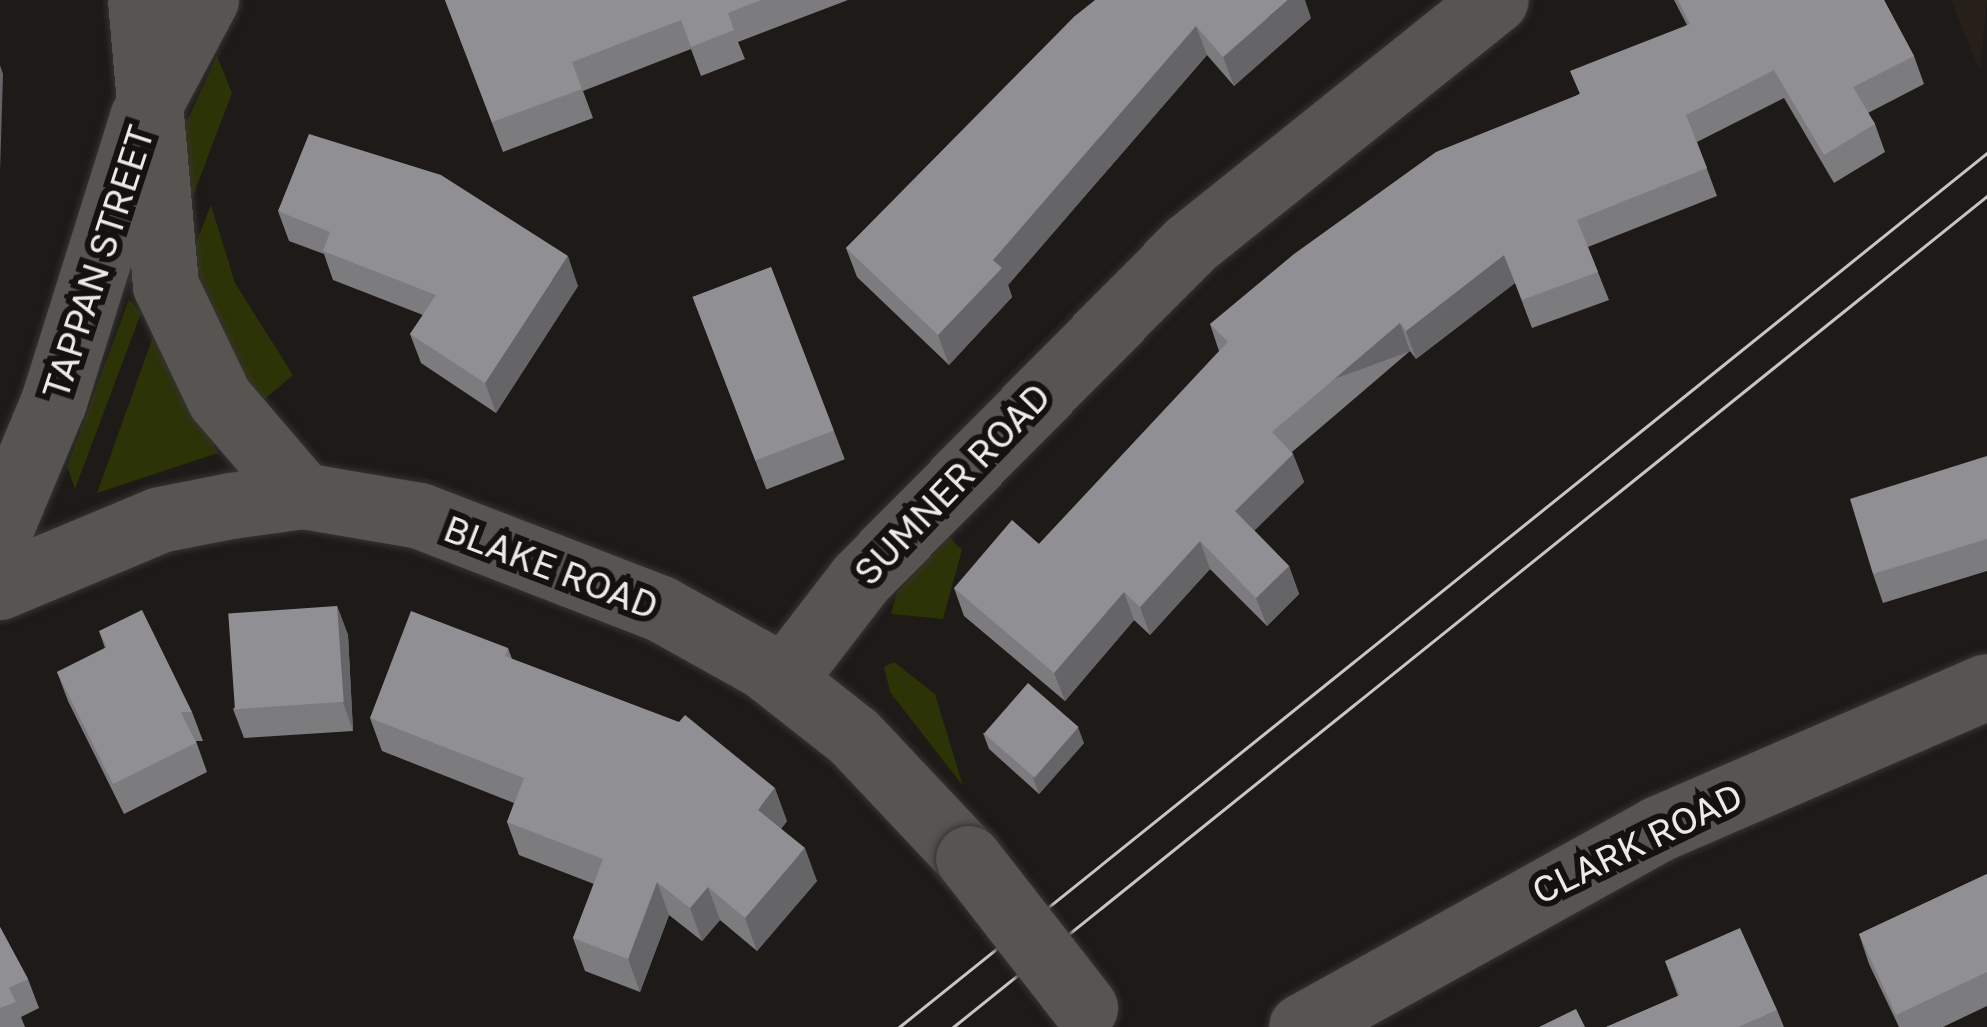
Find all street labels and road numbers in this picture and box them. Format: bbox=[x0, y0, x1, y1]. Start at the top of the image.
street label: TAPPAN STREET bbox=[34, 120, 162, 404]
street label: SUMNER ROAD bbox=[845, 374, 1059, 594]
street label: BLAKE ROAD bbox=[438, 506, 664, 628]
street label: CLARK ROAD bbox=[1525, 774, 1749, 912]

